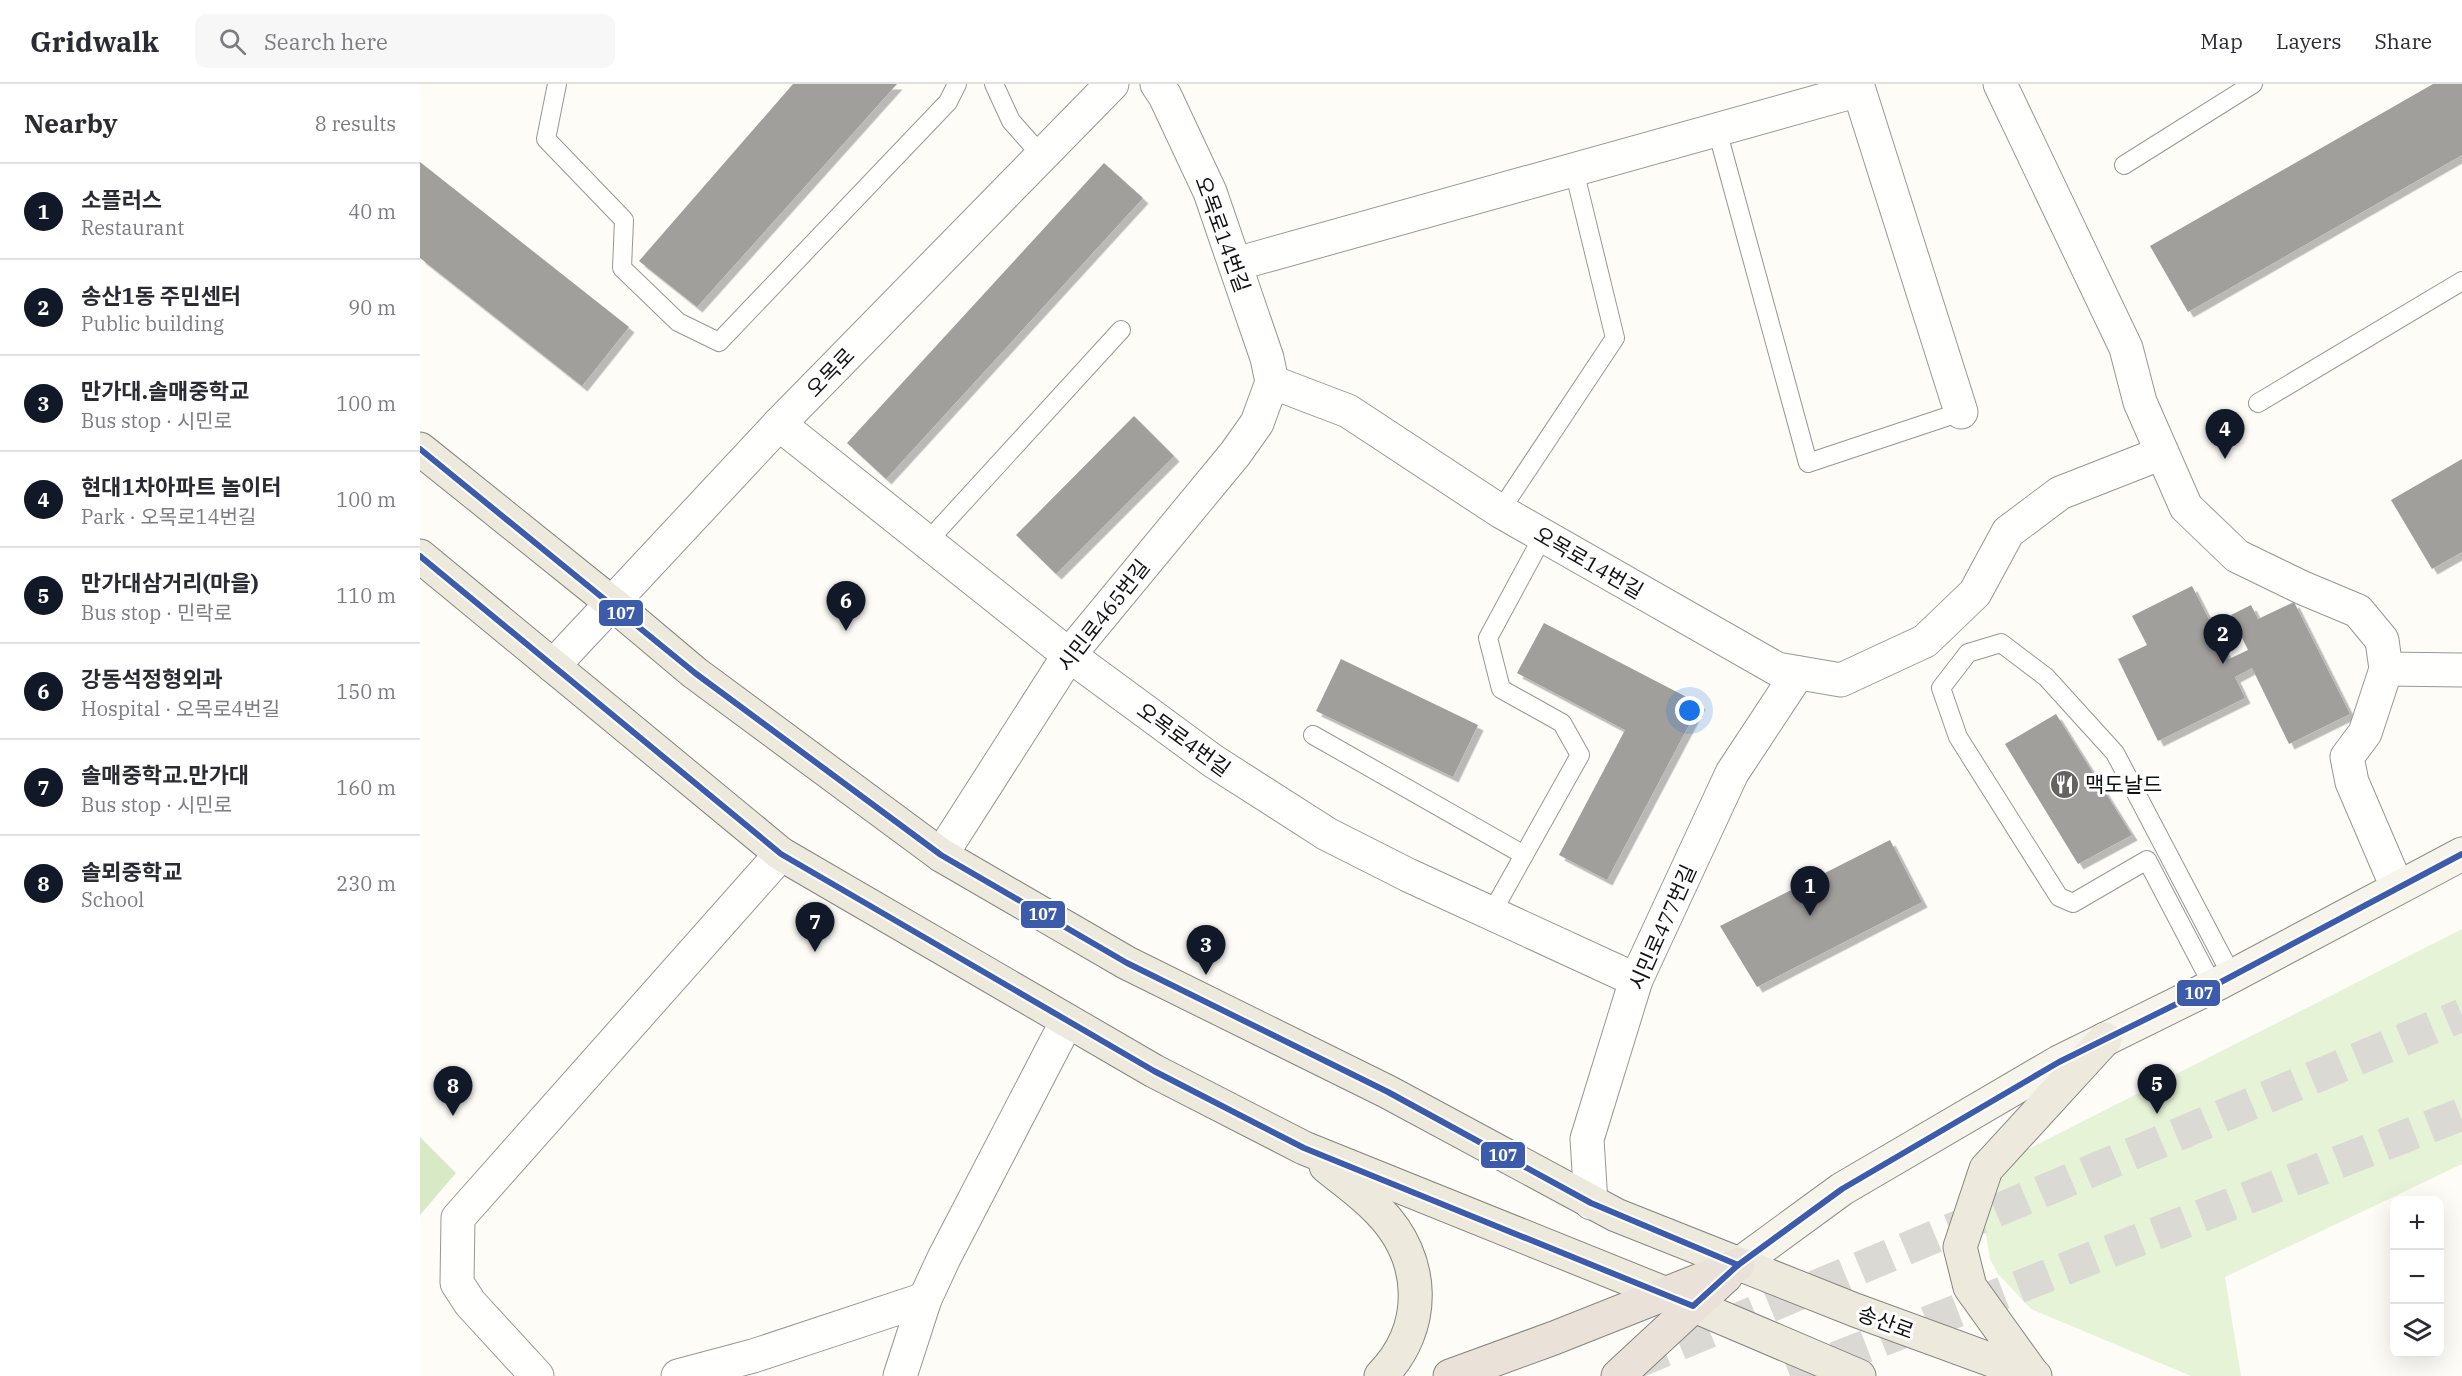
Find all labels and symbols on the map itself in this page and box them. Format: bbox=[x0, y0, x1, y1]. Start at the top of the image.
street label: 오목로14번길 bbox=[1189, 172, 1257, 296]
street label: 오목로 bbox=[800, 341, 860, 403]
pin: 4 bbox=[2206, 410, 2244, 459]
street label: 오목로14번길 bbox=[1529, 519, 1649, 605]
street label: 시민로465번길 bbox=[1051, 553, 1155, 677]
pin: 6 bbox=[826, 582, 866, 631]
line badge: 107 bbox=[598, 599, 644, 627]
text: 107 bbox=[607, 603, 635, 623]
pin: 2 bbox=[2204, 614, 2242, 664]
street label: 오목로4번길 bbox=[1132, 696, 1236, 782]
your location bbox=[1675, 696, 1704, 725]
restaurant icon: 맥도날드 bbox=[2048, 768, 2080, 800]
place label: 맥도날드 bbox=[2085, 770, 2162, 798]
street label: 시민로477번길 bbox=[1622, 860, 1702, 994]
pin: 1 bbox=[1790, 866, 1830, 916]
line badge: 107 bbox=[1020, 900, 1066, 929]
pin: 7 bbox=[796, 902, 834, 952]
text: 107 bbox=[1029, 904, 1057, 924]
pin: 3 bbox=[1186, 926, 1226, 975]
line badge: 107 bbox=[2176, 979, 2221, 1007]
text: 107 bbox=[2185, 983, 2213, 1003]
pin: 5 bbox=[2138, 1064, 2176, 1114]
pin: 8 bbox=[434, 1066, 472, 1116]
line badge: 107 bbox=[1480, 1141, 1526, 1169]
text: 107 bbox=[1489, 1145, 1517, 1165]
street label: 송산로 bbox=[1854, 1299, 1918, 1345]

